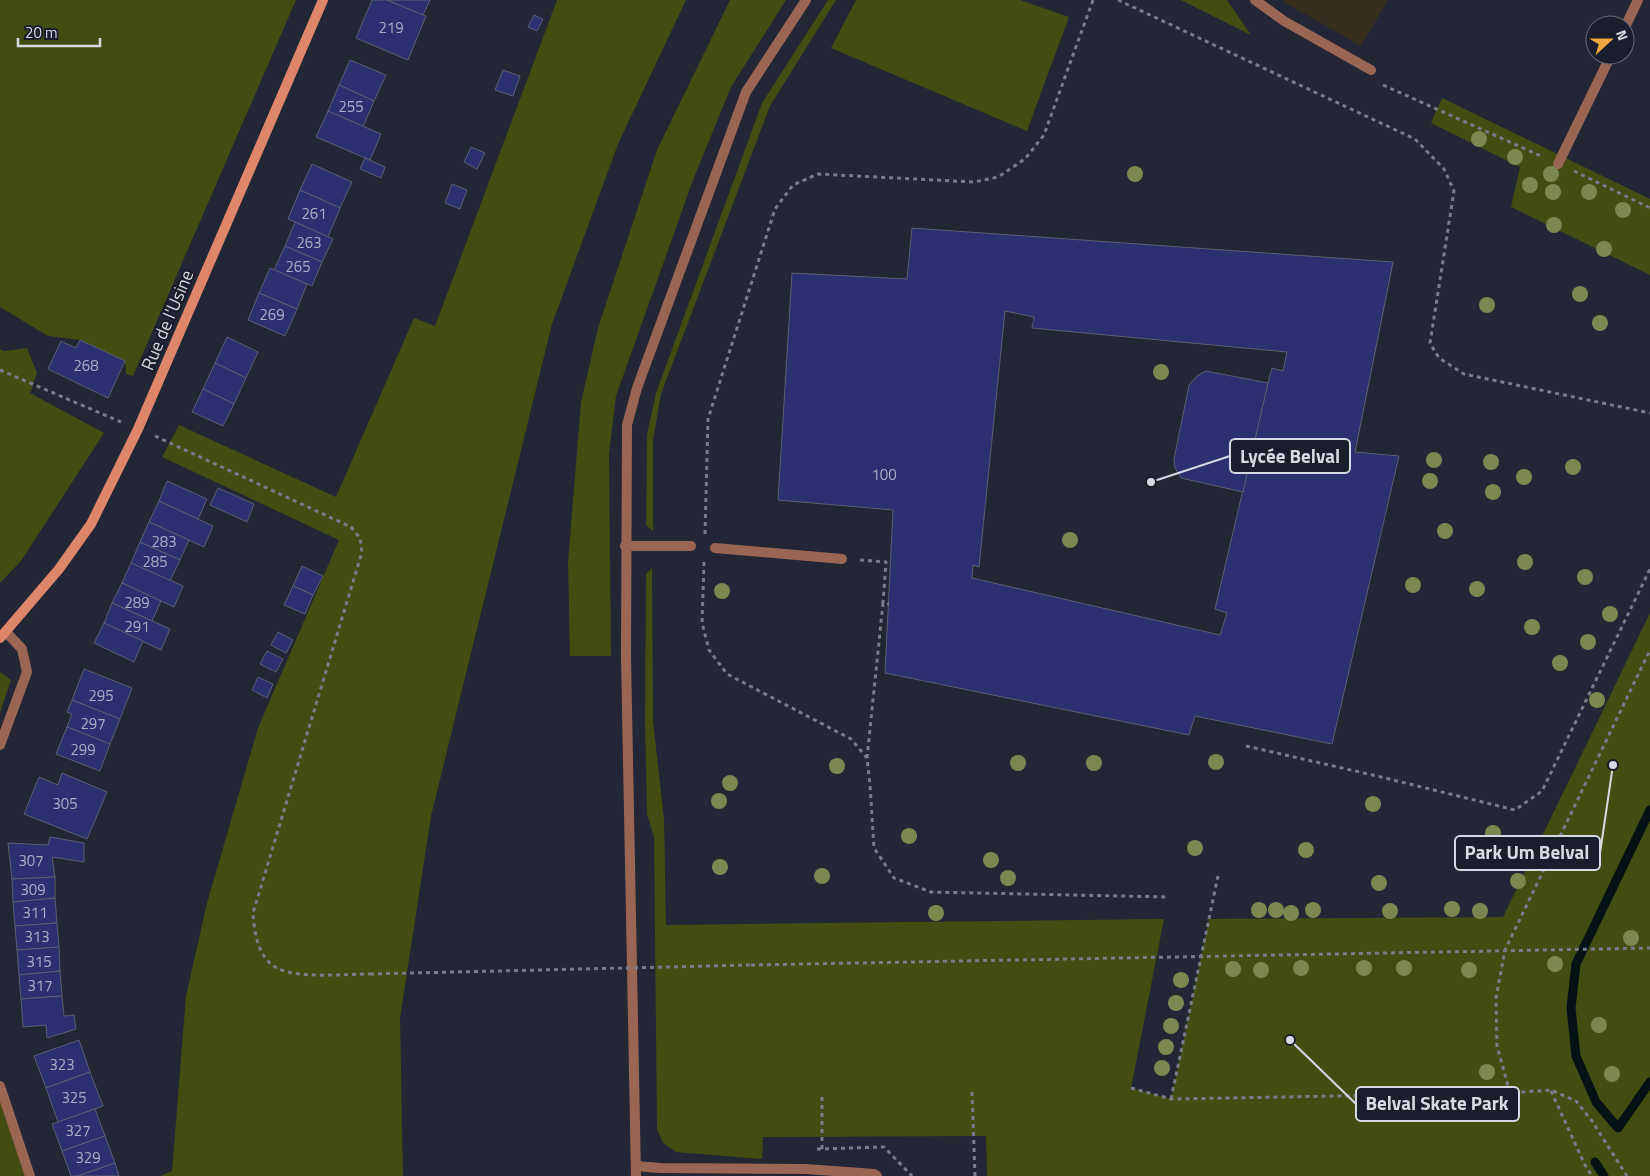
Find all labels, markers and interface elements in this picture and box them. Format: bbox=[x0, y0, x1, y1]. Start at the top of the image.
scale bar bbox=[18, 15, 100, 47]
north arrow bbox=[1585, 15, 1635, 65]
house number: 219 bbox=[378, 16, 404, 39]
text: 20 m bbox=[25, 21, 58, 44]
text: N bbox=[1611, 27, 1634, 43]
house number: 255 bbox=[338, 95, 364, 118]
house number: 261 bbox=[301, 202, 327, 225]
house number: 263 bbox=[296, 231, 322, 254]
house number: 265 bbox=[285, 255, 311, 278]
street label: Rue de l'Usine bbox=[134, 266, 200, 374]
house number: 269 bbox=[259, 303, 285, 326]
house number: 268 bbox=[73, 354, 99, 377]
callout: Lycée Belval bbox=[1230, 439, 1350, 473]
text: Lycée Belval bbox=[1240, 441, 1340, 470]
house number: 100 bbox=[871, 463, 897, 486]
house number: 283 bbox=[151, 530, 177, 553]
house number: 285 bbox=[142, 550, 168, 573]
house number: 289 bbox=[124, 591, 150, 614]
house number: 291 bbox=[124, 615, 150, 638]
house number: 295 bbox=[88, 684, 114, 707]
house number: 297 bbox=[80, 712, 106, 735]
house number: 299 bbox=[70, 738, 96, 761]
house number: 305 bbox=[52, 792, 78, 815]
callout: Park Um Belval bbox=[1455, 836, 1600, 870]
text: Park Um Belval bbox=[1465, 837, 1589, 866]
house number: 307 bbox=[18, 849, 44, 872]
house number: 309 bbox=[20, 878, 46, 901]
house number: 311 bbox=[22, 901, 48, 924]
house number: 313 bbox=[24, 925, 50, 948]
house number: 315 bbox=[26, 950, 52, 973]
house number: 317 bbox=[27, 974, 53, 997]
house number: 323 bbox=[49, 1053, 75, 1076]
house number: 325 bbox=[61, 1086, 87, 1109]
callout: Belval Skate Park bbox=[1356, 1087, 1519, 1121]
text: Belval Skate Park bbox=[1365, 1088, 1509, 1117]
house number: 327 bbox=[65, 1119, 91, 1142]
house number: 329 bbox=[75, 1146, 101, 1169]

